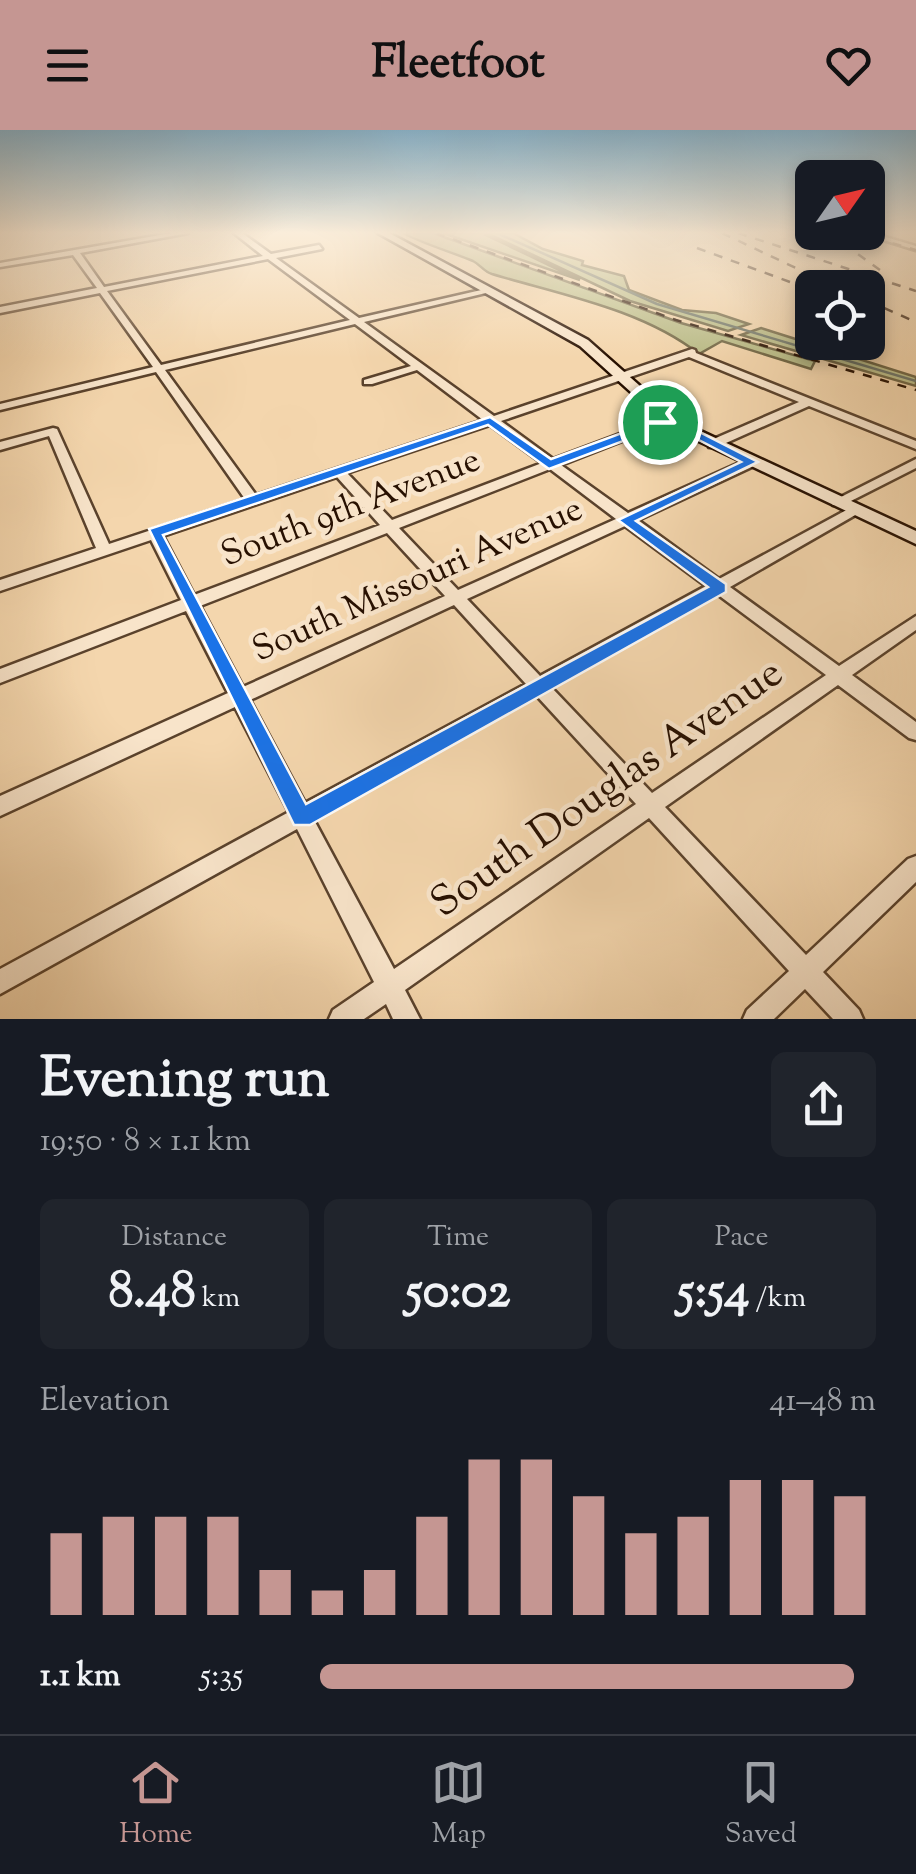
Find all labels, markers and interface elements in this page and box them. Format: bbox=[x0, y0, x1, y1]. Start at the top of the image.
text: Fleetfoot bbox=[371, 33, 545, 98]
icon: menu bbox=[40, 38, 95, 93]
icon: heart bbox=[821, 38, 876, 93]
north arrow bbox=[795, 160, 885, 250]
map controls bbox=[795, 160, 885, 360]
button: locate bbox=[795, 270, 885, 360]
pin bbox=[618, 380, 703, 465]
icon: arrive bbox=[633, 395, 688, 450]
street label: South 9th Avenue bbox=[214, 436, 488, 582]
street label: South Missouri Avenue bbox=[245, 485, 591, 677]
street label: South Douglas Avenue bbox=[420, 646, 796, 934]
text: Evening run bbox=[40, 1042, 329, 1121]
button: share bbox=[771, 1052, 876, 1157]
text: 19:50 · 8 × 1.1 km bbox=[40, 1119, 251, 1165]
text: Distance bbox=[122, 1218, 227, 1258]
text: Time bbox=[427, 1218, 489, 1258]
text: Pace bbox=[715, 1218, 768, 1258]
text: 8.48 bbox=[108, 1258, 196, 1330]
text: 50:02 bbox=[406, 1258, 510, 1330]
text: 5:54 bbox=[677, 1258, 750, 1330]
text: km bbox=[196, 1279, 240, 1319]
text: /km bbox=[750, 1279, 806, 1319]
text: Elevation bbox=[40, 1379, 170, 1425]
text: 41–48 m bbox=[769, 1379, 876, 1425]
text: 1.1 km bbox=[40, 1654, 121, 1700]
text: 5:35 bbox=[200, 1654, 243, 1700]
tab: Home bbox=[119, 1755, 193, 1855]
tab: Map bbox=[431, 1755, 486, 1855]
tab: Saved bbox=[725, 1755, 797, 1855]

